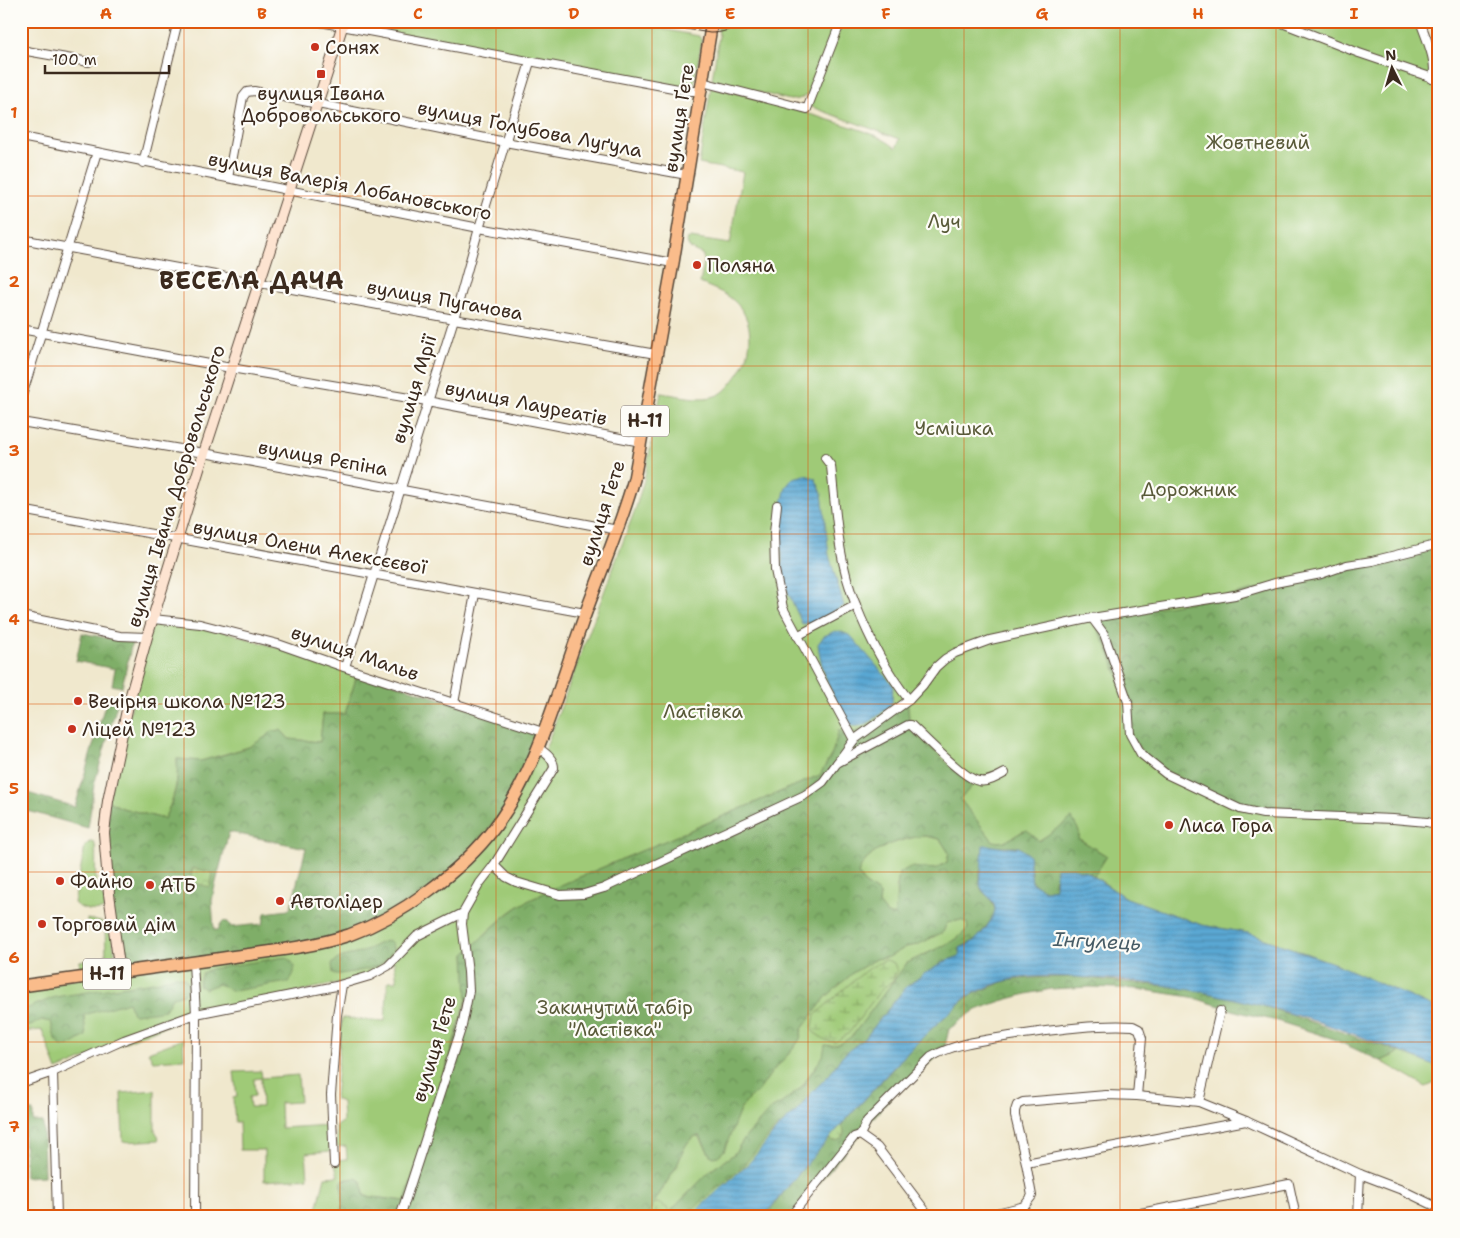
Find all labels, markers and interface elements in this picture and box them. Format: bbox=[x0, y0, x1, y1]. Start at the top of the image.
text: A bbox=[100, 3, 112, 24]
text: B bbox=[257, 3, 267, 24]
text: C bbox=[413, 3, 423, 24]
text: D bbox=[568, 3, 580, 24]
text: E bbox=[725, 3, 735, 24]
text: F bbox=[881, 3, 891, 24]
text: G bbox=[1036, 3, 1049, 24]
text: H bbox=[1192, 3, 1204, 24]
text: I bbox=[1350, 3, 1359, 24]
place label: Сонях bbox=[325, 35, 379, 60]
marker: Сонях bbox=[309, 41, 321, 53]
scale bar bbox=[45, 42, 169, 74]
north arrow bbox=[1368, 42, 1418, 92]
text: N bbox=[1385, 46, 1397, 64]
text: 100 m bbox=[52, 50, 97, 70]
street label: вулиця Ґете bbox=[658, 62, 700, 174]
marker: вулиця Івана Добровольського bbox=[315, 68, 327, 80]
place label: вулиця Івана Добровольського bbox=[241, 81, 401, 128]
street label: вулиця Ґолубова Луґула bbox=[415, 95, 645, 163]
text: 1 bbox=[10, 102, 18, 123]
park label: Жовтневий bbox=[1206, 130, 1310, 155]
street label: вулиця Валерія Лобановського bbox=[206, 146, 494, 226]
park label: Луч bbox=[927, 209, 961, 234]
place label: Поляна bbox=[707, 253, 775, 278]
marker: Поляна bbox=[691, 259, 703, 271]
district label: ВЕСЕЛА ДАЧА bbox=[159, 265, 345, 297]
text: 2 bbox=[8, 271, 20, 292]
street label: вулиця Пугачова bbox=[365, 274, 525, 326]
street label: вулиця Мрії bbox=[386, 331, 443, 446]
street label: вулиця Івана Добровольського bbox=[121, 342, 231, 630]
street label: вулиця Лауреатів bbox=[443, 375, 609, 431]
road number: Н-11 bbox=[621, 406, 669, 436]
park label: Усмішка bbox=[915, 416, 994, 441]
street label: вулиця Рєпіна bbox=[256, 434, 390, 482]
text: 3 bbox=[8, 440, 20, 461]
street label: вулиця Ґете bbox=[573, 457, 631, 569]
park label: Дорожник bbox=[1141, 477, 1237, 502]
street label: вулиця Олени Алексєєвої bbox=[191, 514, 429, 580]
text: 4 bbox=[8, 609, 20, 630]
street label: вулиця Мальв bbox=[288, 619, 422, 687]
place label: Вечірня школа №123 bbox=[88, 689, 286, 714]
marker: Вечірня школа №123 bbox=[72, 695, 84, 707]
park label: Ластівка bbox=[663, 699, 743, 724]
place label: Ліцей №123 bbox=[82, 717, 196, 742]
marker: Ліцей №123 bbox=[66, 723, 78, 735]
text: 5 bbox=[9, 778, 19, 799]
place label: Лиса Гора bbox=[1179, 813, 1273, 838]
marker: Лиса Гора bbox=[1163, 819, 1175, 831]
place label: Файно bbox=[70, 869, 133, 894]
place label: АТБ bbox=[160, 873, 196, 898]
marker: Файно bbox=[54, 875, 66, 887]
marker: АТБ bbox=[144, 879, 156, 891]
place label: Автолідер bbox=[290, 889, 383, 914]
marker: Автолідер bbox=[274, 895, 286, 907]
place label: Торговий дім bbox=[52, 912, 176, 937]
marker: Торговий дім bbox=[36, 918, 48, 930]
water label: Інгулець bbox=[1051, 926, 1142, 956]
text: 6 bbox=[8, 947, 20, 968]
road number: Н-11 bbox=[83, 959, 131, 990]
street label: вулиця Ґете bbox=[406, 993, 462, 1105]
park label: Закинутий табір "Ластівка" bbox=[537, 995, 693, 1042]
text: 7 bbox=[8, 1116, 20, 1137]

